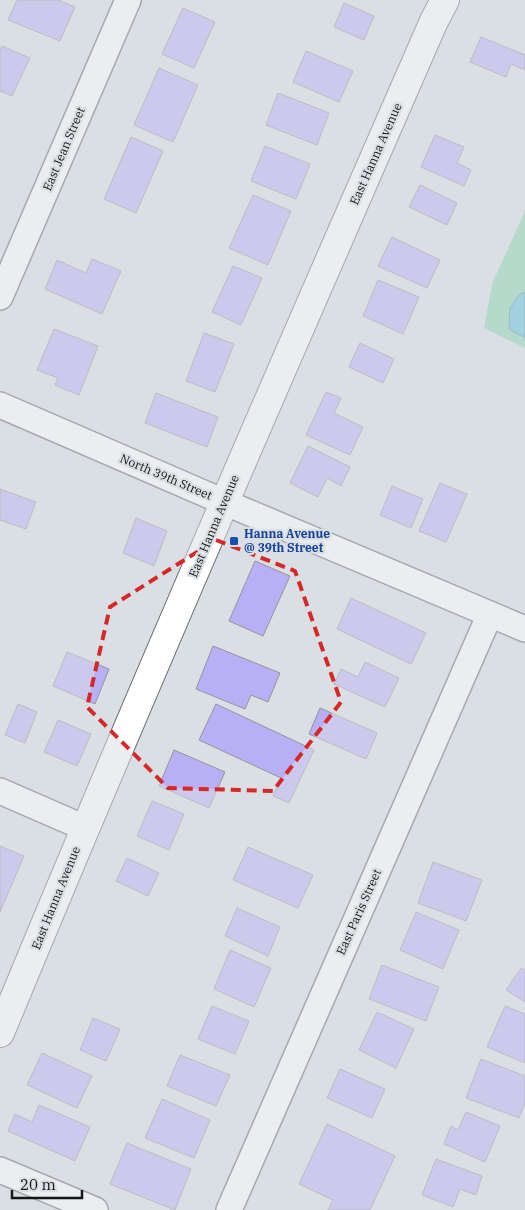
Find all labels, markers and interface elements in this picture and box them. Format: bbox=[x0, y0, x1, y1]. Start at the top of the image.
street label: East Hanna Avenue bbox=[346, 101, 405, 207]
street label: East Jean Street bbox=[39, 105, 88, 193]
street label: North 39th Street bbox=[118, 450, 215, 503]
street label: East Hanna Avenue bbox=[185, 472, 242, 579]
place label: Hanna Avenue @ 39th Street bbox=[244, 526, 330, 555]
marker: Hanna Avenue @ 39th Street bbox=[228, 535, 240, 547]
street label: East Hanna Avenue bbox=[28, 844, 83, 952]
street label: East Paris Street bbox=[333, 867, 384, 957]
scale bar bbox=[12, 1168, 82, 1200]
text: 20 m bbox=[20, 1175, 56, 1194]

